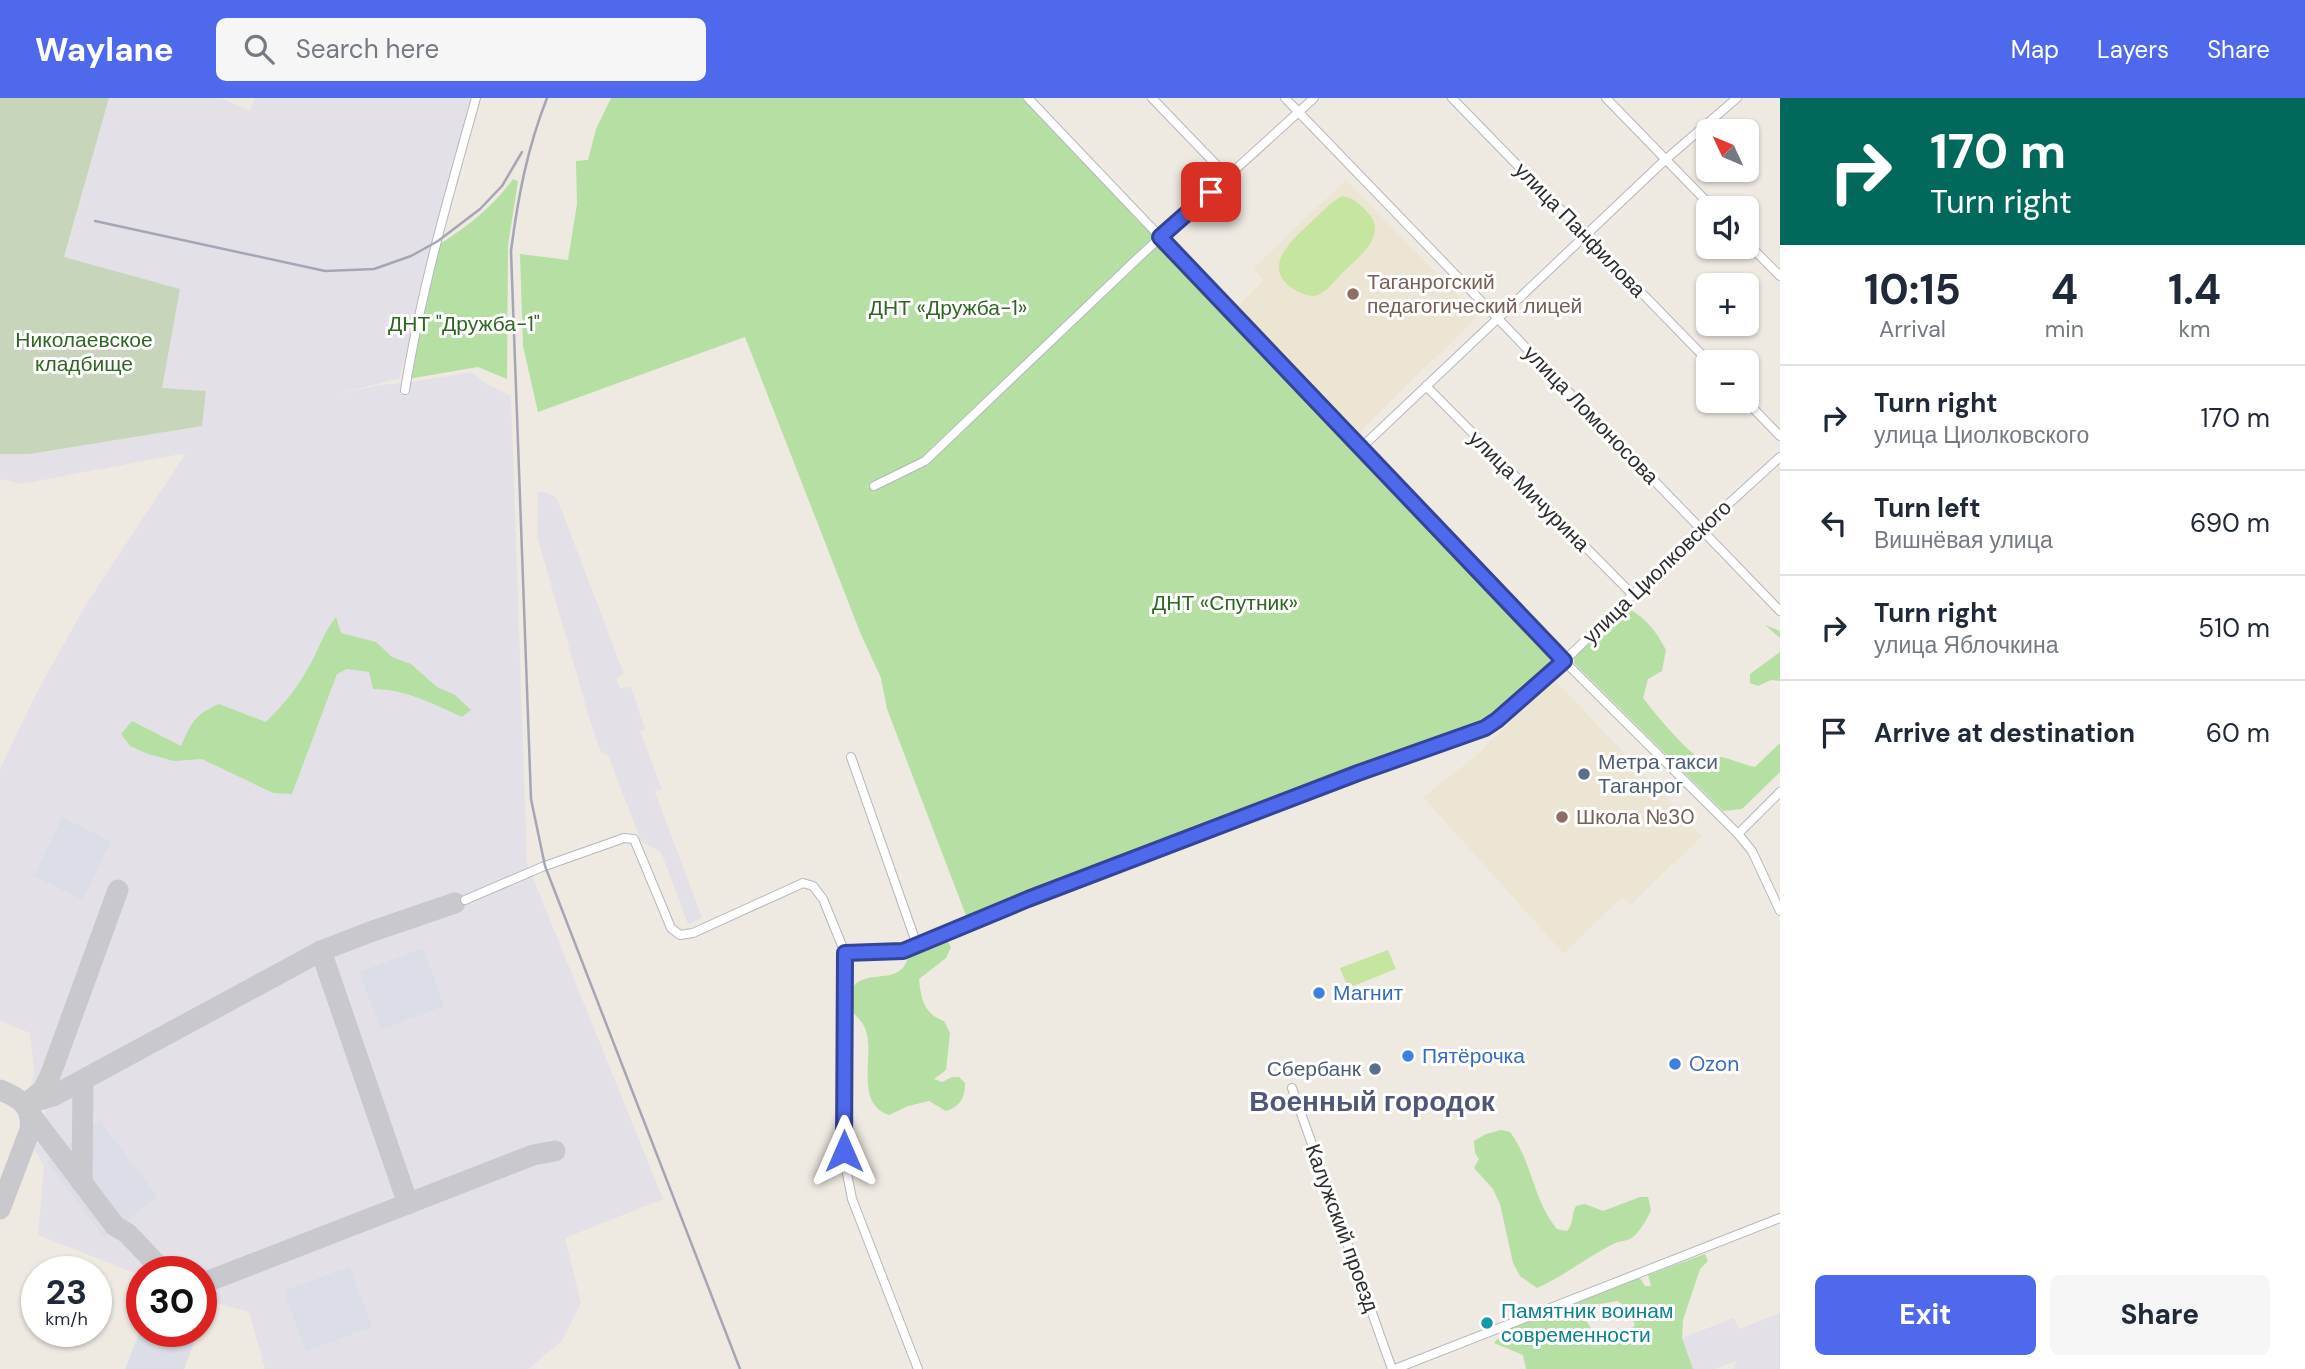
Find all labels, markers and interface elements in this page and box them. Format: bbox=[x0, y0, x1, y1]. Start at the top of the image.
search box bbox=[216, 18, 706, 81]
text: Waylane bbox=[35, 28, 174, 71]
icon: search bbox=[240, 30, 278, 68]
text: Search here bbox=[296, 32, 439, 66]
text: Map bbox=[2011, 34, 2059, 65]
text: Layers bbox=[2097, 34, 2169, 65]
text: Share bbox=[2207, 34, 2270, 65]
north arrow bbox=[1696, 119, 1759, 182]
map controls bbox=[1696, 119, 1759, 413]
text: 170 m bbox=[1930, 119, 2066, 183]
icon: right bbox=[1815, 126, 1906, 217]
street label: улица Панфилова bbox=[1508, 156, 1652, 304]
pin bbox=[1181, 162, 1241, 222]
icon: arrive bbox=[1192, 173, 1230, 211]
text: Turn right bbox=[1930, 181, 2072, 223]
button: sound bbox=[1696, 196, 1759, 259]
text: 10:15 bbox=[1864, 262, 1961, 317]
text: 4 bbox=[2051, 262, 2078, 317]
text: 1.4 bbox=[2168, 262, 2221, 317]
place label: Таганрогский педагогический лицей bbox=[1367, 268, 1582, 320]
button: + bbox=[1696, 273, 1759, 336]
marker: Таганрогский педагогический лицей bbox=[1345, 286, 1361, 302]
park label: ДНТ «Дружба-1» bbox=[869, 294, 1027, 322]
park label: ДНТ "Дружба-1" bbox=[388, 310, 540, 338]
text: Arrival bbox=[1879, 314, 1946, 344]
text: min bbox=[2045, 314, 2084, 344]
text: km bbox=[2178, 314, 2211, 344]
park label: Николаевское кладбище bbox=[15, 326, 153, 378]
street label: улица Ломоносова bbox=[1517, 339, 1665, 491]
button: − bbox=[1696, 350, 1759, 413]
text: Turn right bbox=[1874, 386, 1998, 420]
icon: right bbox=[1815, 399, 1853, 437]
text: 170 m bbox=[2201, 401, 2270, 435]
text: улица Циолковского bbox=[1874, 420, 2089, 450]
street label: улица Мичурина bbox=[1462, 424, 1596, 558]
text: Turn left bbox=[1874, 491, 1981, 525]
street label: улица Циолковского bbox=[1577, 494, 1737, 650]
icon: left bbox=[1815, 504, 1853, 542]
text: 690 m bbox=[2190, 506, 2270, 540]
text: Вишнёвая улица bbox=[1874, 525, 2053, 555]
park label: ДНТ «Спутник» bbox=[1152, 589, 1298, 617]
text: Turn right bbox=[1874, 596, 1998, 630]
icon: right bbox=[1815, 609, 1853, 647]
text: 510 m bbox=[2198, 611, 2270, 645]
text: улица Яблочкина bbox=[1874, 630, 2058, 660]
icon: arrive bbox=[1815, 714, 1853, 752]
text: Arrive at destination bbox=[1874, 716, 2135, 750]
text: 60 m bbox=[2206, 716, 2270, 750]
place label: Метра такси Таганрог bbox=[1598, 748, 1718, 800]
marker: Метра такси Таганрог bbox=[1576, 766, 1592, 782]
place label: Школа №30 bbox=[1576, 803, 1695, 831]
marker: Школа №30 bbox=[1554, 809, 1570, 825]
place label: Магнит bbox=[1333, 979, 1403, 1007]
marker: Магнит bbox=[1311, 985, 1327, 1001]
place label: Пятёрочка bbox=[1422, 1042, 1525, 1070]
marker: Пятёрочка bbox=[1400, 1048, 1416, 1064]
place label: Ozon bbox=[1689, 1050, 1739, 1078]
place label: Сбербанк bbox=[1267, 1055, 1362, 1083]
marker: Ozon bbox=[1667, 1056, 1683, 1072]
marker: Сбербанк bbox=[1367, 1061, 1383, 1077]
district label: Военный городок bbox=[1249, 1083, 1496, 1120]
position arrow bbox=[807, 1114, 881, 1188]
street label: Калужский проезд bbox=[1299, 1140, 1385, 1316]
speed limit sign: 30 bbox=[126, 1256, 217, 1347]
text: 23 bbox=[46, 1269, 87, 1315]
button: Exit bbox=[1815, 1275, 2036, 1355]
button: Share bbox=[2050, 1275, 2270, 1355]
place label: Памятник воинам современности bbox=[1501, 1297, 1673, 1349]
text: km/h bbox=[45, 1307, 88, 1331]
marker: Памятник воинам современности bbox=[1479, 1315, 1495, 1331]

